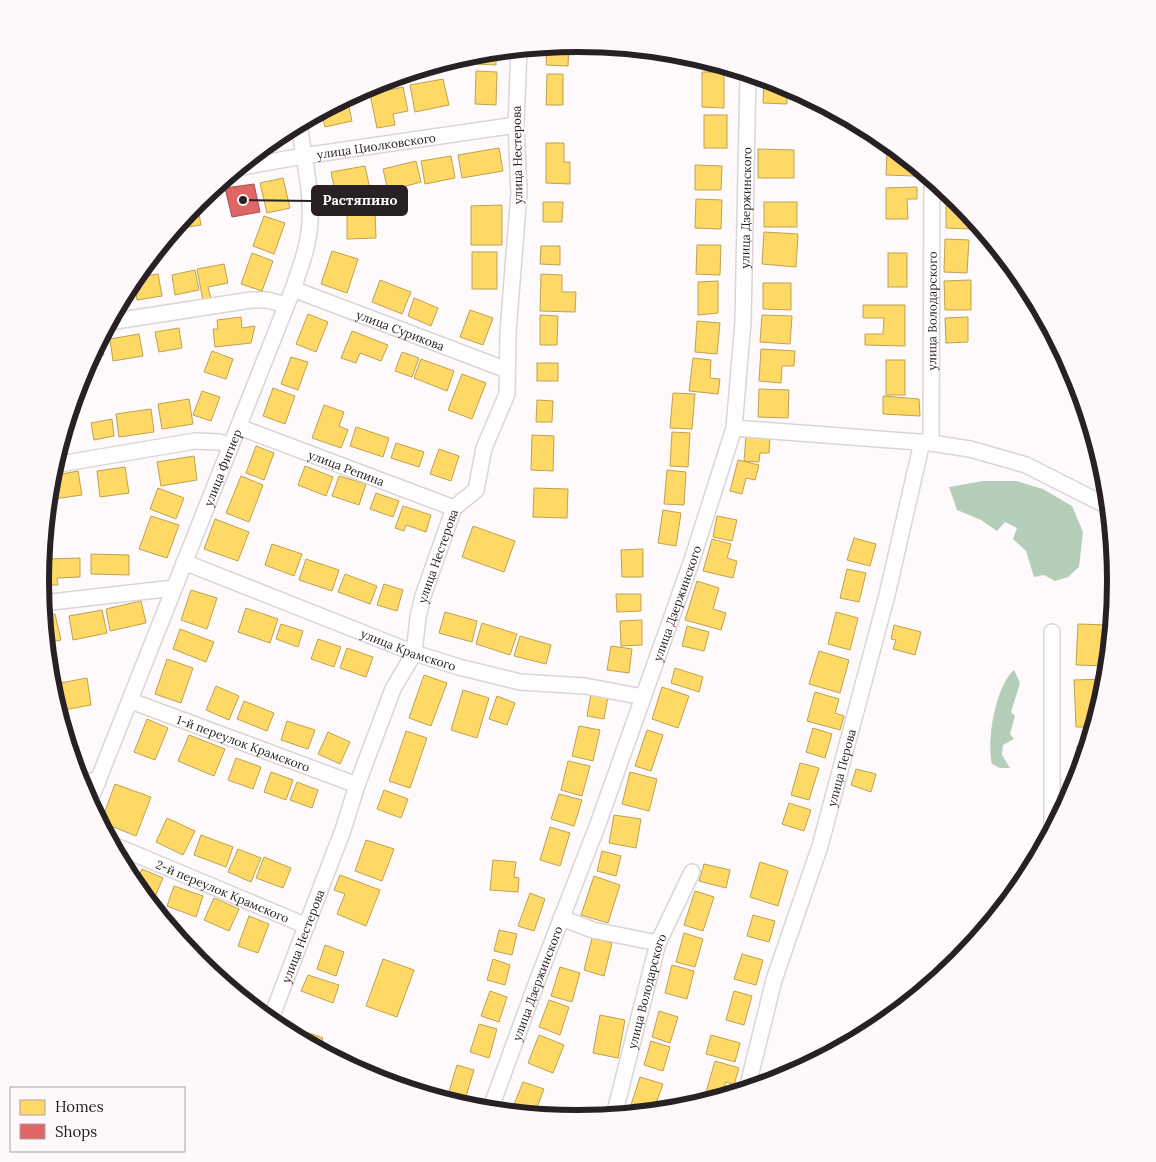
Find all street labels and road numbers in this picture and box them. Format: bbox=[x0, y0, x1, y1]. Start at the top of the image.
street label: улица Нестерова bbox=[509, 106, 525, 204]
street label: улица Циолковского bbox=[316, 129, 437, 161]
street label: улица Дзержинского bbox=[737, 147, 754, 269]
street label: улица Володарского bbox=[924, 252, 939, 370]
street label: улица Сурикова bbox=[354, 306, 447, 353]
street label: улица Фигнер bbox=[200, 427, 244, 508]
street label: улица Репина bbox=[306, 446, 387, 489]
street label: улица Нестерова bbox=[414, 507, 461, 605]
street label: улица Дзержинского bbox=[649, 544, 704, 663]
street label: улица Крамского bbox=[359, 625, 458, 673]
street label: 1-й переулок Крамского bbox=[175, 711, 312, 774]
street label: улица Перова bbox=[823, 727, 858, 808]
street label: 2-й переулок Крамского bbox=[154, 856, 291, 925]
street label: улица Нестерова bbox=[278, 887, 327, 985]
street label: улица Дзержинского bbox=[508, 924, 565, 1043]
street label: улица Володарского bbox=[624, 931, 669, 1050]

